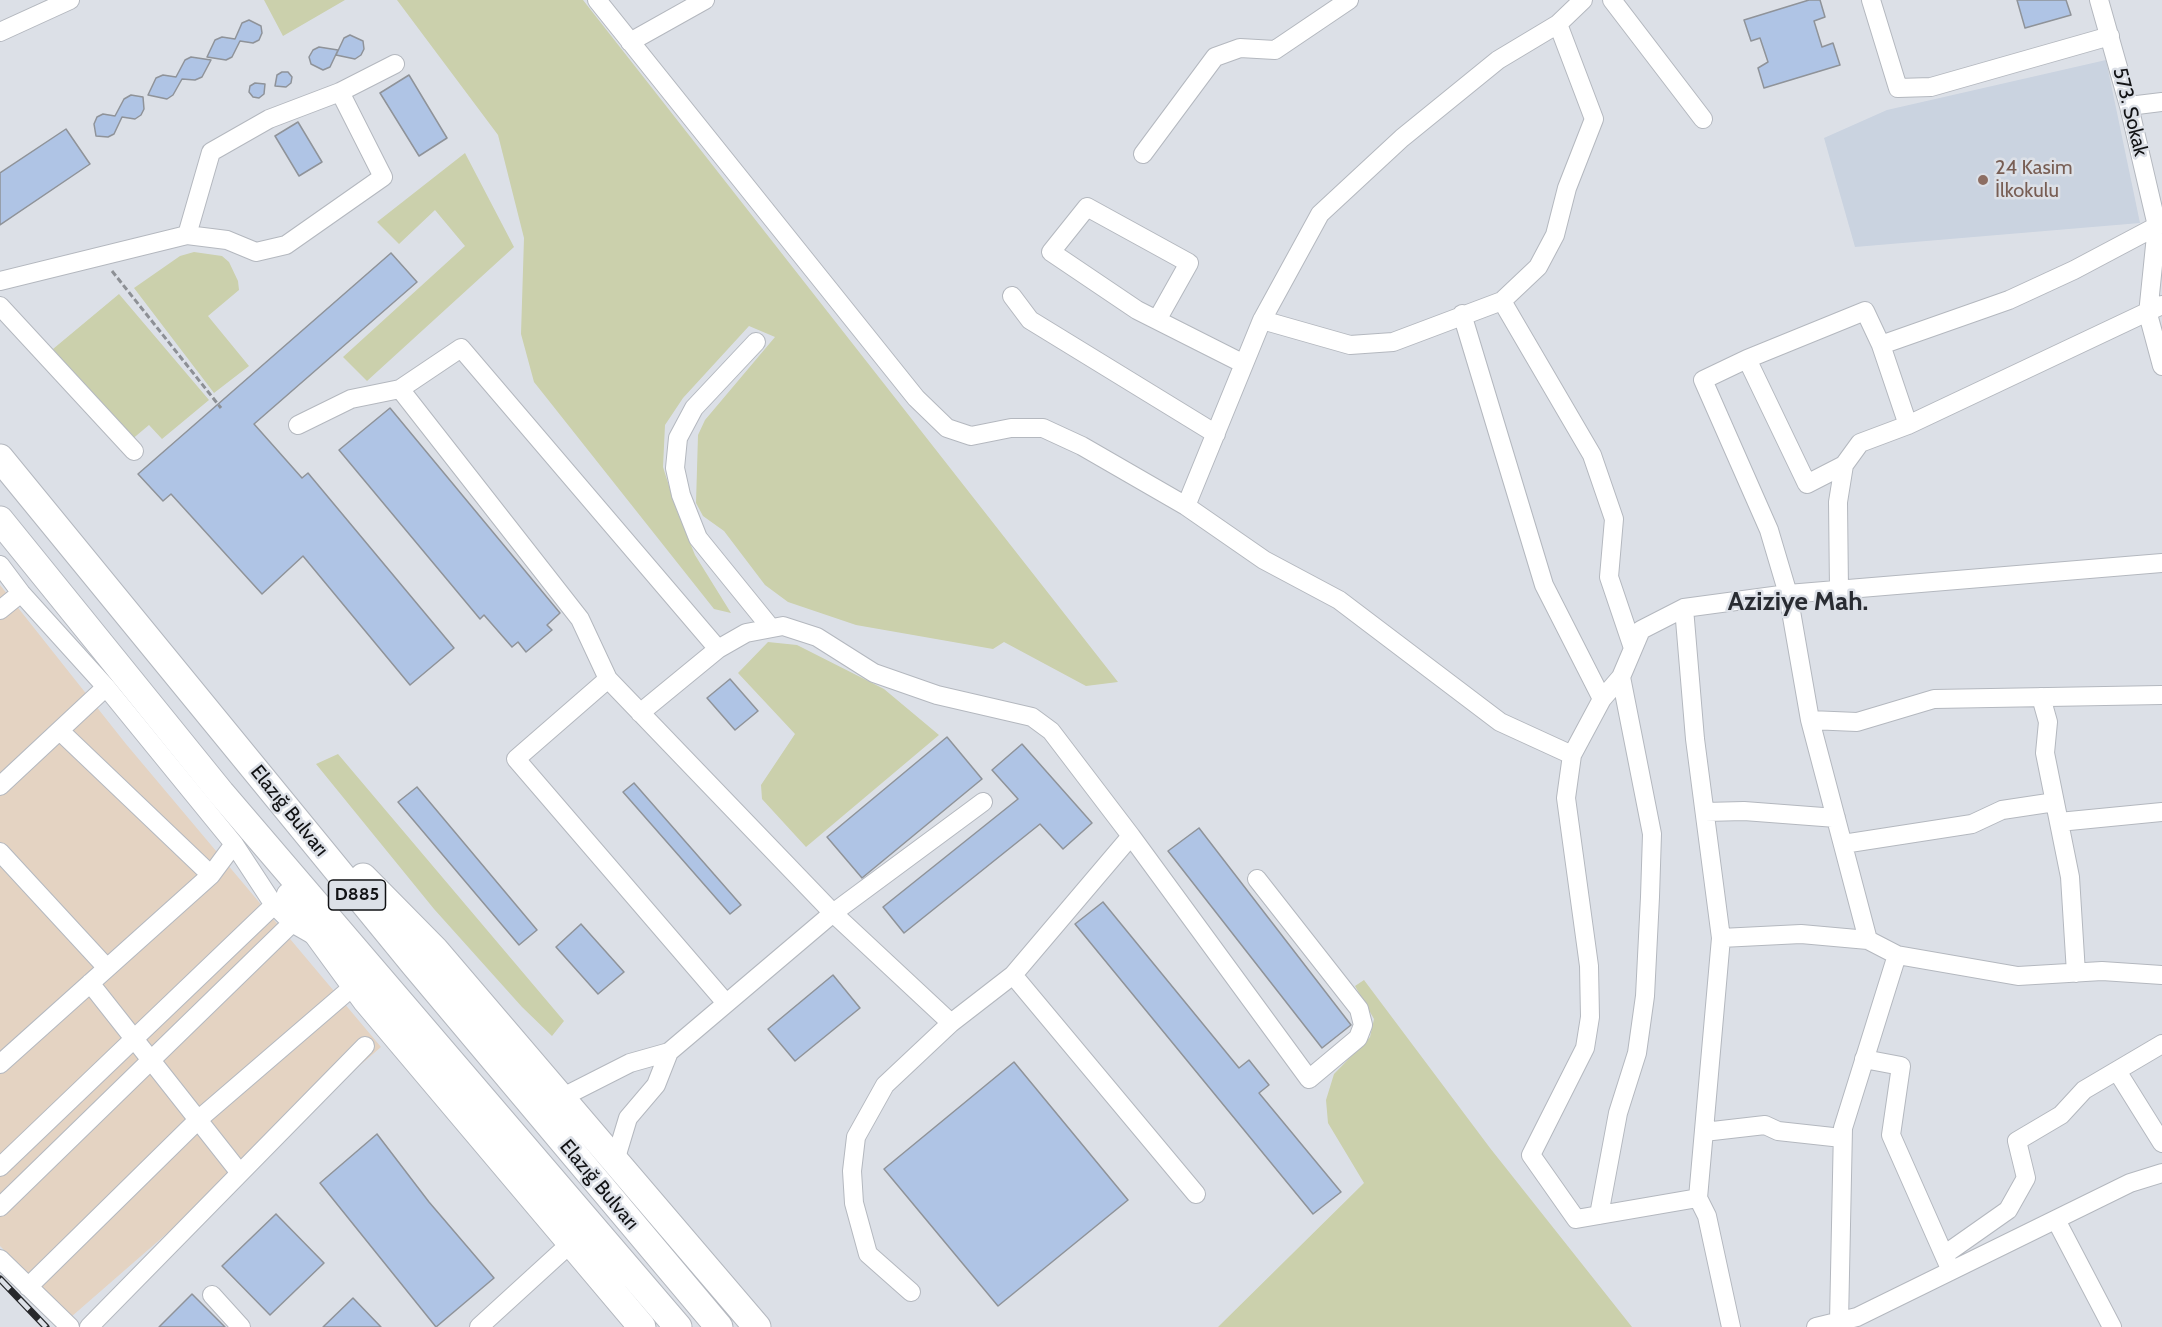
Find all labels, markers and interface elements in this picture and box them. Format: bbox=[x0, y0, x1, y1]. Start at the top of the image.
street label: 573. Sokak bbox=[2107, 65, 2153, 159]
place label: 24 Kasim İlkokulu bbox=[1995, 156, 2073, 203]
marker: 24 Kasim İlkokulu bbox=[1976, 173, 1990, 187]
district label: Aziziye Mah. bbox=[1728, 586, 1868, 618]
street label: Elazığ Bulvarı bbox=[245, 761, 333, 861]
road number: D885 bbox=[328, 880, 386, 910]
street label: Elazığ Bulvarı bbox=[554, 1135, 644, 1235]

